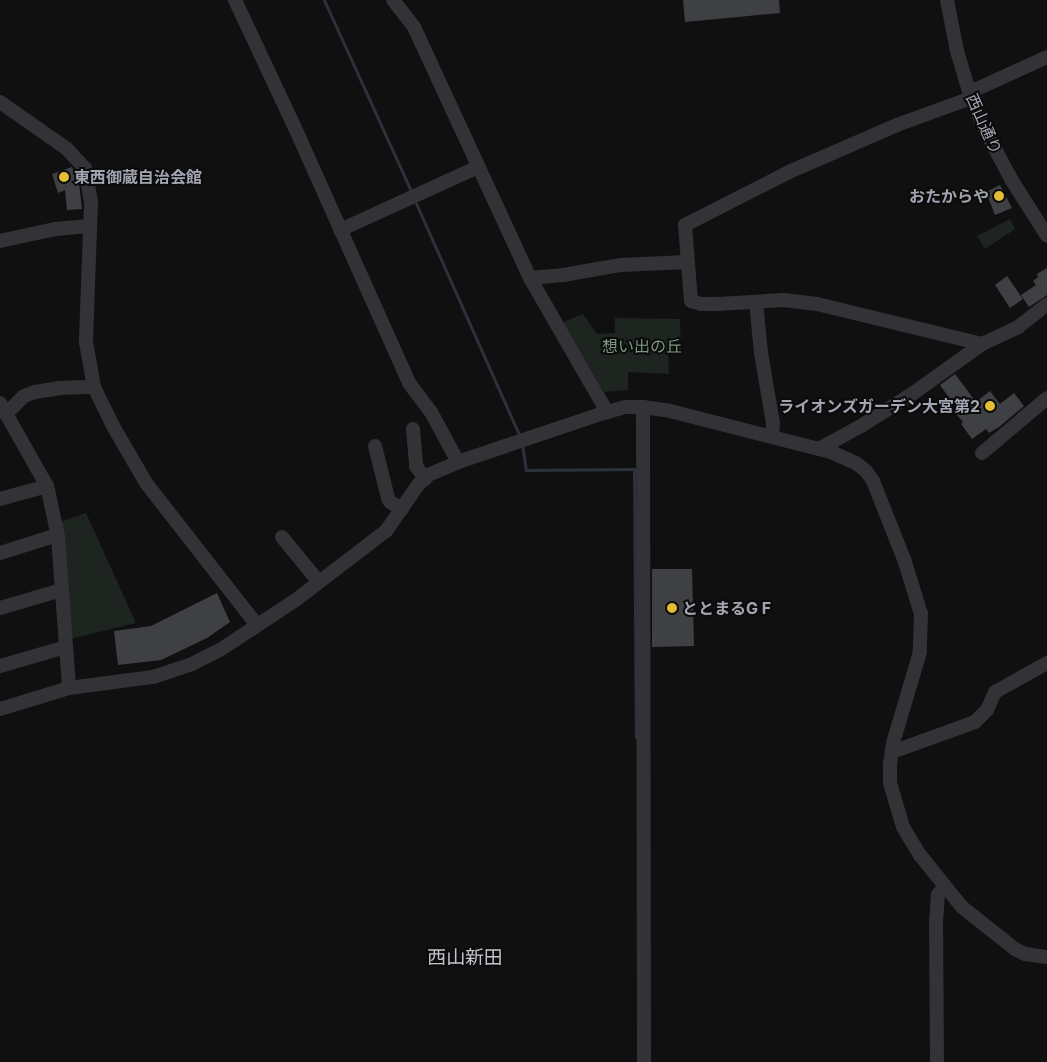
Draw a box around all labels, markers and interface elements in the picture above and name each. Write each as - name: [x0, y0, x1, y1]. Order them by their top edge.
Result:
- street label: 西山通り: [962, 91, 1006, 157]
- place label: 東西御蔵自治会館: [74, 167, 202, 187]
- marker: 東西御蔵自治会館: [58, 171, 70, 183]
- place label: おたからや: [909, 186, 989, 206]
- marker: おたからや: [993, 190, 1005, 202]
- park label: 想い出の丘: [602, 336, 682, 356]
- place label: ライオンズガーデン大宮第2: [778, 396, 980, 416]
- marker: ライオンズガーデン大宮第2: [984, 400, 996, 412]
- place label: ととまるG F: [682, 598, 771, 618]
- marker: ととまるG F: [666, 602, 678, 614]
- district label: 西山新田: [427, 947, 503, 969]

